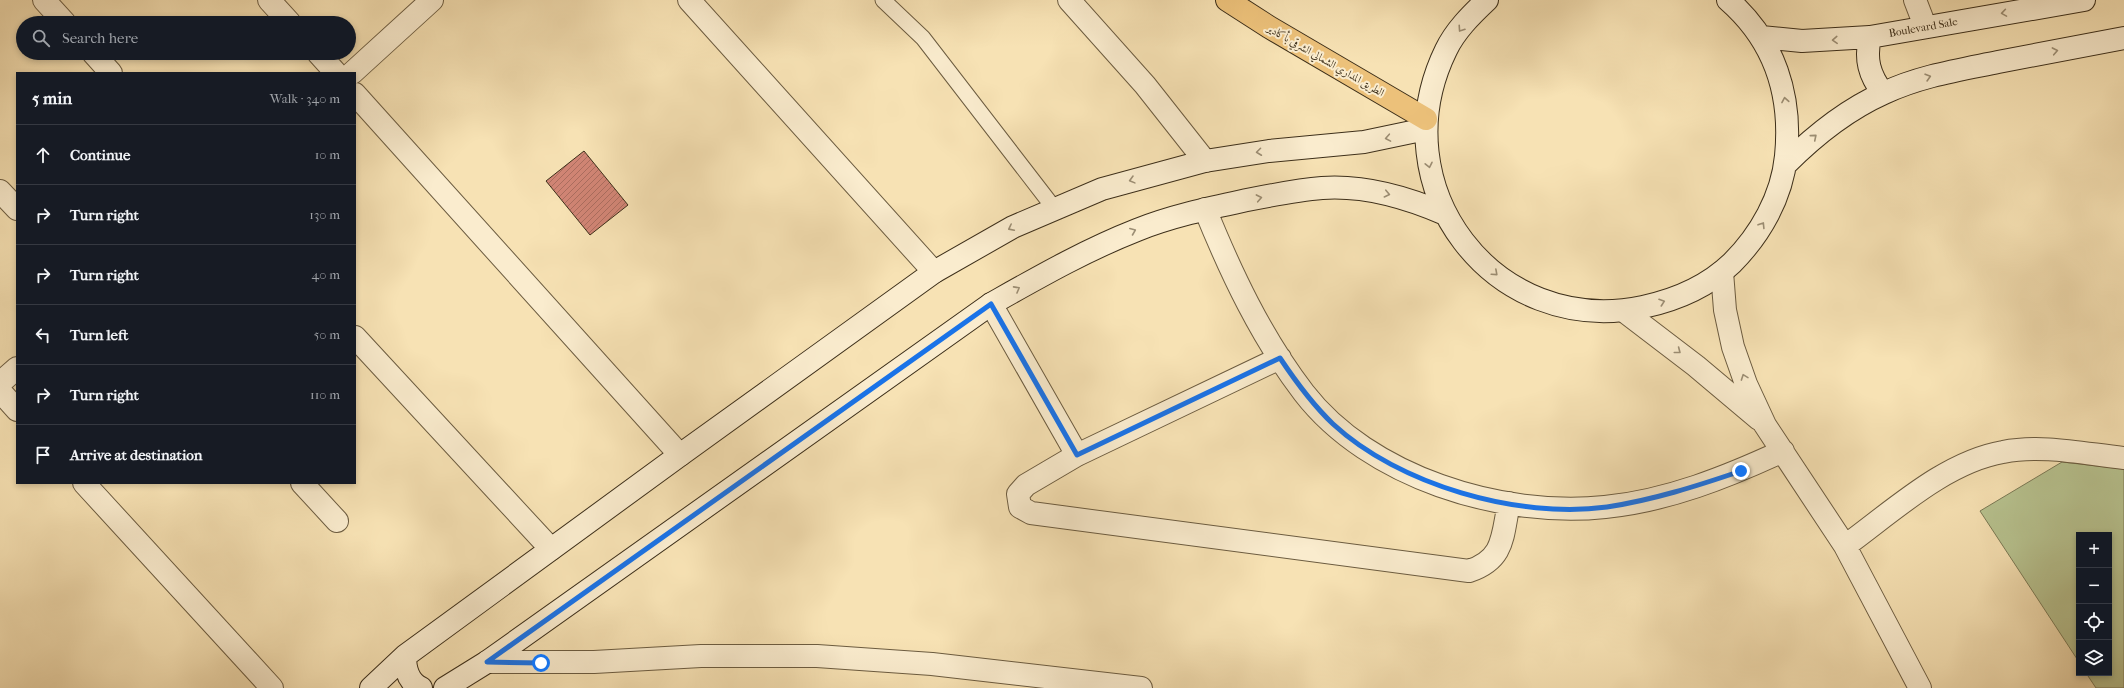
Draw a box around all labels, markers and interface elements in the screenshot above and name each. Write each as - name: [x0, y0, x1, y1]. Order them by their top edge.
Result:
- one-way arrow: [2001, 8, 2008, 17]
- street label: Boulevard Sale: [1888, 15, 1959, 40]
- search box: [16, 16, 356, 60]
- street label: الطريق المداري الشمالي الشرقي بأكادير: [1263, 19, 1388, 101]
- one-way arrow: [1458, 24, 1465, 31]
- icon: search: [30, 27, 52, 49]
- text: Search here: [62, 29, 138, 47]
- one-way arrow: [1832, 35, 1838, 44]
- one-way arrow: [2052, 48, 2058, 56]
- one-way arrow: [1924, 73, 1931, 82]
- text: 5 min: [32, 88, 72, 108]
- text: Walk · 340 m: [270, 91, 340, 106]
- one-way arrow: [1781, 97, 1790, 103]
- one-way arrow: [1385, 133, 1391, 142]
- one-way arrow: [1809, 134, 1816, 141]
- icon: ahead: [32, 144, 54, 166]
- text: Continue: [70, 146, 130, 164]
- text: 10 m: [315, 147, 340, 162]
- one-way arrow: [1255, 147, 1262, 156]
- one-way arrow: [1424, 162, 1432, 168]
- one-way arrow: [1129, 176, 1135, 184]
- one-way arrow: [1384, 190, 1390, 198]
- one-way arrow: [1255, 194, 1262, 203]
- icon: right: [32, 204, 54, 226]
- text: Turn right: [70, 206, 139, 224]
- text: 130 m: [309, 207, 340, 222]
- one-way arrow: [1758, 222, 1765, 229]
- one-way arrow: [1008, 223, 1015, 231]
- one-way arrow: [1130, 228, 1137, 236]
- icon: right: [32, 264, 54, 286]
- text: Turn right: [70, 266, 139, 284]
- text: 40 m: [312, 267, 340, 282]
- one-way arrow: [1490, 269, 1497, 276]
- one-way arrow: [1013, 287, 1020, 294]
- one-way arrow: [1659, 299, 1666, 307]
- icon: left: [32, 324, 54, 346]
- text: Turn left: [70, 326, 128, 344]
- text: 50 m: [314, 327, 340, 342]
- one-way arrow: [1673, 346, 1680, 353]
- one-way arrow: [1740, 373, 1748, 380]
- icon: right: [32, 384, 54, 406]
- text: Turn right: [70, 386, 139, 404]
- text: 110 m: [310, 387, 340, 402]
- icon: arrive: [32, 444, 54, 466]
- text: Arrive at destination: [70, 446, 202, 464]
- route end: [1732, 462, 1750, 480]
- map controls: [2076, 532, 2112, 676]
- button: +: [2076, 532, 2112, 568]
- button: −: [2076, 568, 2112, 604]
- button: locate: [2076, 604, 2112, 640]
- button: layers: [2076, 640, 2112, 676]
- route start: [532, 654, 550, 672]

